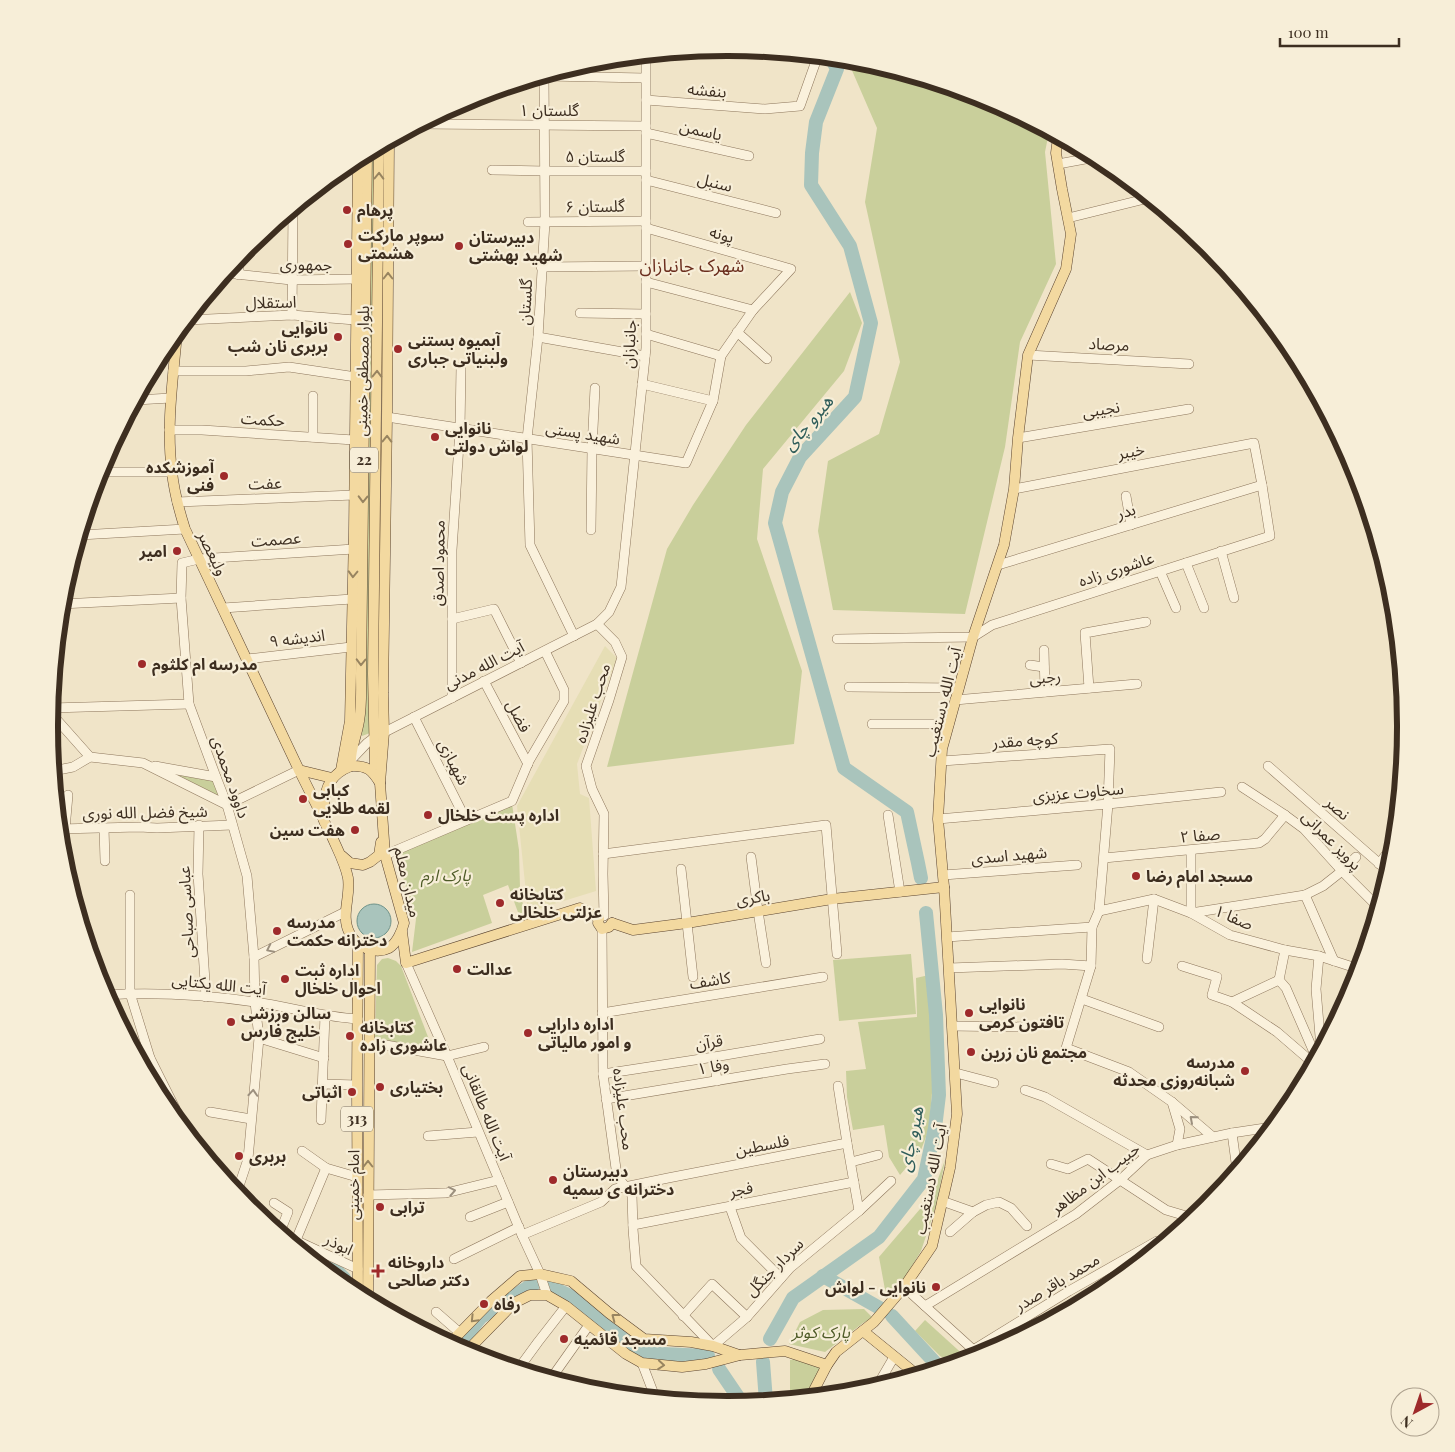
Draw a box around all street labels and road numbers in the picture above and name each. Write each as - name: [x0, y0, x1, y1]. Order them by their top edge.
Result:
- street label: بنفشه: [687, 77, 727, 102]
- street label: گلستان ۱: [519, 99, 579, 120]
- street label: یاسمن: [678, 114, 724, 145]
- street label: گلستان ۵: [565, 145, 625, 166]
- street label: سنبل: [696, 167, 735, 196]
- street label: گلستان ۶: [565, 194, 625, 217]
- street label: پونه: [707, 220, 737, 248]
- street label: جمهوری: [280, 253, 332, 274]
- street label: گلستان: [513, 278, 536, 326]
- street label: استقلال: [245, 291, 297, 313]
- street label: بلوار مصطفی خمینی: [350, 305, 373, 437]
- street label: جانبازان: [617, 319, 640, 369]
- street label: مرصاد: [1088, 332, 1130, 355]
- street label: نجیبی: [1081, 395, 1121, 422]
- street label: حکمت: [240, 406, 286, 431]
- street label: شهید پستی: [544, 416, 622, 450]
- street label: خیبر: [1115, 438, 1146, 464]
- road number: 22: [350, 448, 378, 472]
- street label: عفت: [248, 471, 282, 494]
- street label: بدر: [1113, 498, 1138, 524]
- street label: محمود اصدق: [426, 520, 449, 606]
- street label: ولیعصر: [193, 526, 233, 579]
- street label: عصمت: [250, 526, 302, 551]
- street label: عاشوری زاده: [1075, 546, 1156, 591]
- street label: اندیشه ۹: [268, 624, 326, 651]
- street label: آیت‌ الله مدنی: [440, 635, 529, 694]
- street label: آیت الله دستغیب: [918, 643, 966, 759]
- street label: محب علیزاده: [569, 660, 614, 745]
- street label: رجبی: [1028, 665, 1062, 688]
- street label: فضل: [502, 696, 537, 736]
- street label: کوچه مقدر: [990, 727, 1059, 753]
- street label: داوود محمدی: [208, 733, 255, 821]
- street label: شهبازی: [434, 735, 475, 788]
- street label: سخاوت عزیزی: [1031, 777, 1125, 806]
- street label: نصر: [1321, 791, 1355, 824]
- street label: شیخ فضل الله نوری: [82, 800, 208, 826]
- street label: پرویز عمرانی: [1297, 805, 1367, 875]
- street label: صفا ۲: [1179, 822, 1221, 847]
- street label: شهید اسدی: [970, 841, 1048, 868]
- street label: میدان معلم: [387, 844, 427, 920]
- street label: عباسی صباحی: [173, 865, 198, 959]
- street label: باکری: [734, 883, 771, 910]
- street label: صفا ۱: [1212, 899, 1257, 934]
- street label: کاشف: [688, 966, 732, 993]
- street label: آیت الله یکتایی: [171, 968, 269, 999]
- street label: قرآن: [694, 1029, 724, 1054]
- street label: وفا ۱: [695, 1052, 731, 1079]
- street label: آیت الله طالقانی: [458, 1060, 517, 1165]
- street label: محب علیزاده: [609, 1067, 640, 1151]
- road number: 313: [341, 1106, 373, 1132]
- street label: آیت الله دستغیب: [908, 1120, 951, 1236]
- street label: فلسطین: [733, 1129, 791, 1160]
- street label: حبیب ابن مظاهر: [1045, 1137, 1143, 1219]
- street label: امام خمینی: [342, 1150, 366, 1220]
- street label: فجر: [726, 1176, 755, 1201]
- street label: ابوذر: [321, 1227, 357, 1259]
- street label: سردار جنگل: [740, 1233, 807, 1300]
- street label: محمد باقر صدر: [1010, 1248, 1103, 1316]

